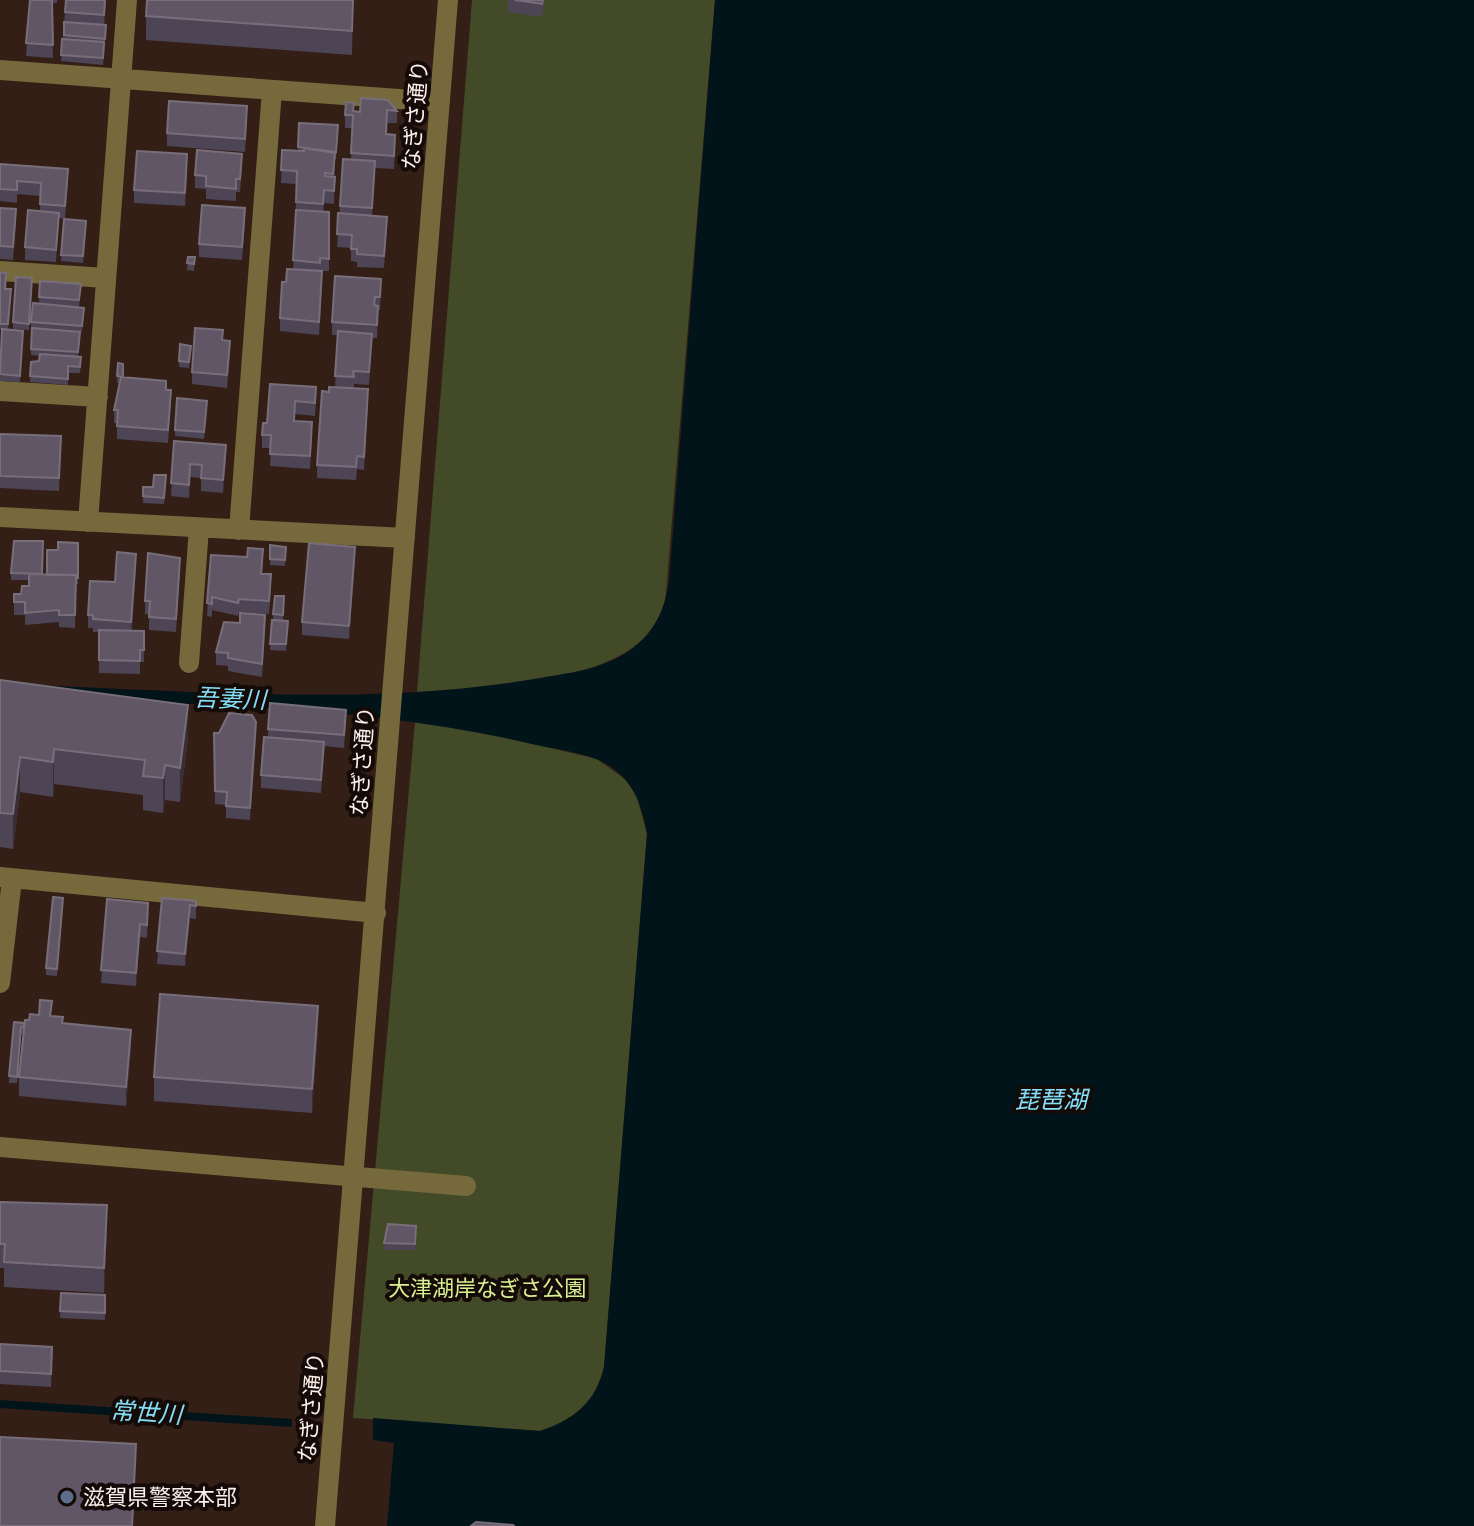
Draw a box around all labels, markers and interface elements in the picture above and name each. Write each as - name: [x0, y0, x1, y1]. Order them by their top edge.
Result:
- street label: なぎさ通り: [398, 59, 434, 171]
- water label: 吾妻川: [193, 684, 269, 715]
- street label: なぎさ通り: [346, 705, 380, 817]
- water label: 琵琶湖: [1015, 1086, 1091, 1115]
- park label: 大津湖岸なぎさ公園: [388, 1276, 586, 1302]
- street label: なぎさ通り: [294, 1351, 330, 1463]
- water label: 常世川: [109, 1397, 186, 1431]
- place label: 滋賀県警察本部: [83, 1485, 237, 1511]
- marker: 滋賀県警察本部: [58, 1488, 76, 1506]

